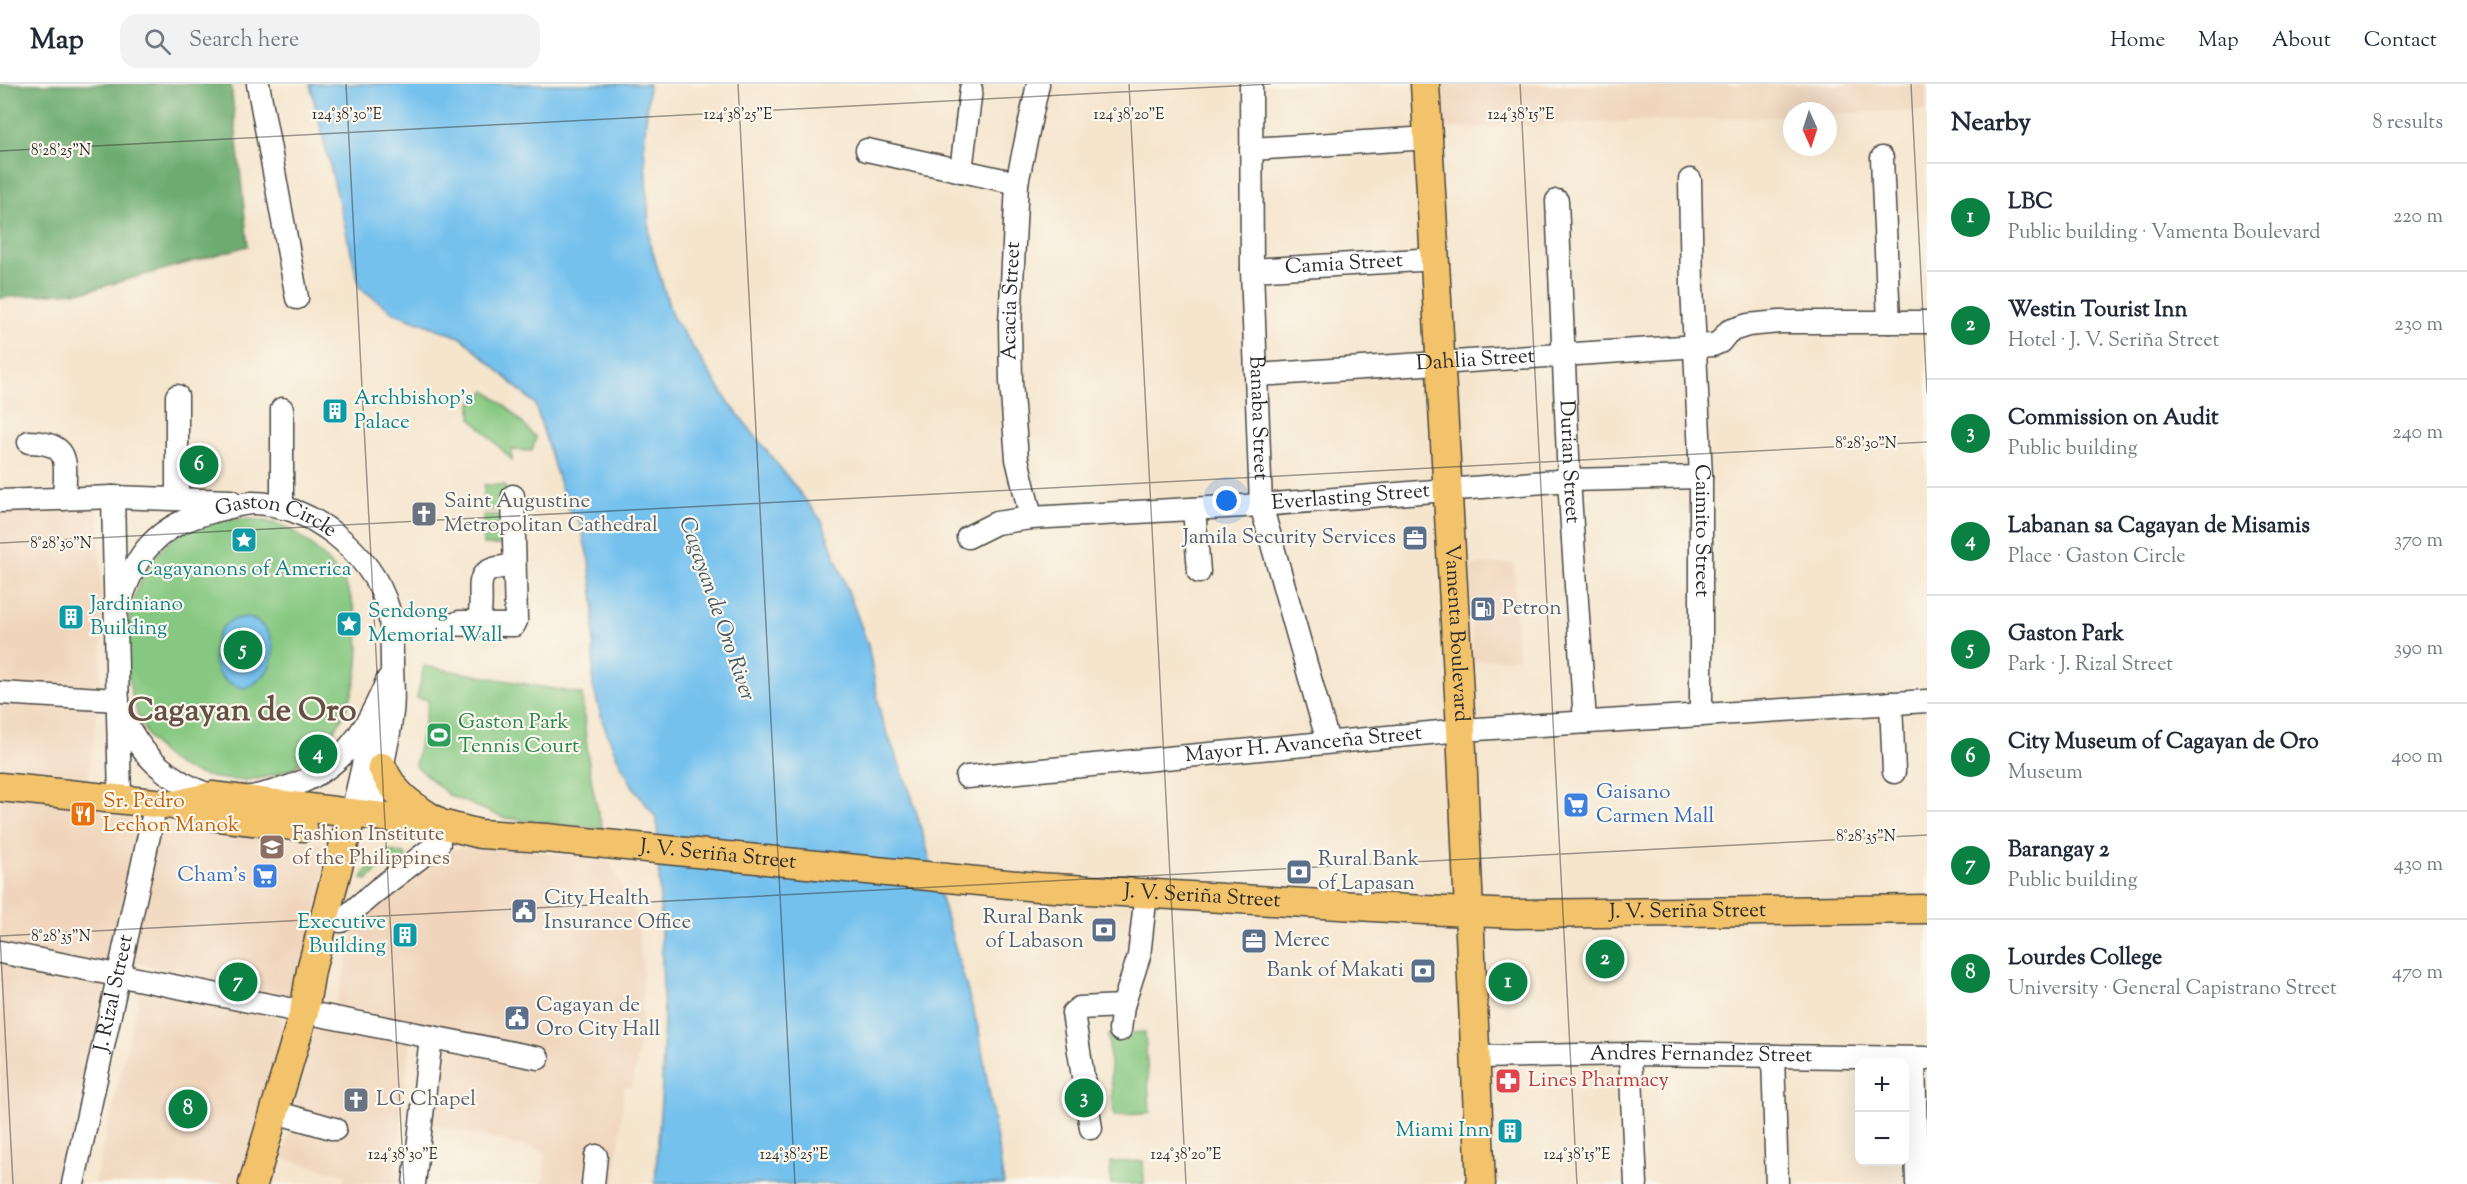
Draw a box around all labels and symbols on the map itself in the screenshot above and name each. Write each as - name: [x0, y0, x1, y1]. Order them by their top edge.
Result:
- north arrow: [1783, 102, 1837, 156]
- text: 124°38'30"E: [312, 105, 382, 126]
- text: 124°38'25"E: [704, 105, 772, 126]
- text: 124°38'20"E: [1094, 105, 1164, 126]
- text: 124°38'15"E: [1488, 105, 1554, 126]
- text: 8°28'25"N: [31, 141, 91, 162]
- street label: Acacia Street: [995, 241, 1029, 361]
- street label: Camia Street: [1284, 246, 1404, 283]
- street label: Dahlia Street: [1415, 342, 1536, 379]
- street label: Banaba Street: [1240, 355, 1275, 481]
- place label: Archbishop's Palace: [354, 384, 473, 438]
- building icon: Archbishop's Palace: [320, 396, 350, 426]
- street label: Durian Street: [1551, 399, 1587, 524]
- text: 8°28'30"N: [1835, 434, 1897, 455]
- pin: 6: [180, 442, 218, 488]
- street label: Caimito Street: [1685, 464, 1716, 597]
- street label: Everlasting Street: [1270, 476, 1431, 519]
- your location: [1212, 486, 1241, 515]
- place label: Saint Augustine Metropolitan Cathedral: [444, 487, 658, 541]
- street label: Gaston Circle: [212, 488, 343, 546]
- church icon: Saint Augustine Metropolitan Cathedral: [409, 499, 439, 529]
- water label: Cagayan de Oro River: [669, 513, 763, 706]
- place label: Jamila Security Services: [1182, 523, 1396, 553]
- office icon: Jamila Security Services: [1400, 523, 1430, 553]
- place icon: Cagayanons of America: [229, 525, 259, 555]
- text: 8°28'30"N: [30, 534, 92, 555]
- street label: Vamenta Boulevard: [1436, 543, 1476, 723]
- place label: Cagayanons of America: [137, 555, 352, 585]
- place label: Jardiniano Building: [89, 590, 183, 644]
- fuel station icon: Petron: [1468, 594, 1498, 624]
- place label: Petron: [1502, 594, 1562, 624]
- place label: Sendong Memorial Wall: [368, 597, 503, 651]
- building icon: Jardiniano Building: [56, 602, 86, 632]
- place icon: Sendong Memorial Wall: [334, 609, 364, 639]
- pin: 5: [224, 628, 262, 672]
- district label: Cagayan de Oro: [127, 688, 357, 736]
- place label: Gaston Park Tennis Court: [458, 708, 579, 762]
- street label: Mayor H. Avanceña Street: [1184, 719, 1423, 771]
- sports icon: Gaston Park Tennis Court: [424, 720, 454, 750]
- pin: 4: [298, 732, 338, 776]
- place label: Gaisano Carmen Mall: [1596, 778, 1715, 832]
- place label: Sr. Pedro Lechon Manok: [103, 787, 240, 841]
- supermarket icon: Gaisano Carmen Mall: [1561, 790, 1591, 820]
- restaurant icon: Sr. Pedro Lechon Manok: [68, 799, 98, 829]
- place label: Fashion Institute of the Philippines: [292, 820, 450, 874]
- text: 8°28'35"N: [1836, 827, 1896, 848]
- school or university icon: Fashion Institute of the Philippines: [257, 832, 287, 862]
- street label: J. V. Seriña Street: [637, 832, 798, 878]
- place label: Rural Bank of Lapasan: [1318, 845, 1420, 899]
- bank icon: Rural Bank of Lapasan: [1284, 857, 1314, 887]
- place label: Cham's: [177, 861, 246, 891]
- supermarket icon: Cham's: [250, 861, 280, 891]
- street label: J. V. Seriña Street: [1122, 877, 1281, 916]
- place label: City Health Insurance Office: [544, 884, 691, 938]
- public building icon: City Health Insurance Office: [509, 896, 539, 926]
- street label: J. V. Seriña Street: [1608, 896, 1766, 928]
- place label: Rural Bank of Labason: [983, 903, 1085, 957]
- place label: Executive Building: [297, 908, 386, 962]
- bank icon: Rural Bank of Labason: [1089, 915, 1119, 945]
- building icon: Executive Building: [390, 920, 420, 950]
- office icon: Merec: [1239, 926, 1269, 956]
- place label: Merec: [1274, 926, 1330, 956]
- text: 8°28'35"N: [31, 927, 91, 948]
- street label: J. Rizal Street: [87, 932, 142, 1056]
- pin: 2: [1586, 936, 1624, 982]
- place label: Bank of Makati: [1267, 956, 1404, 986]
- bank icon: Bank of Makati: [1408, 956, 1438, 986]
- pin: 7: [218, 960, 258, 1004]
- pin: 1: [1488, 960, 1528, 1004]
- place label: Cagayan de Oro City Hall: [536, 991, 661, 1045]
- public building icon: Cagayan de Oro City Hall: [502, 1003, 532, 1033]
- street label: Andres Fernandez Street: [1589, 1039, 1813, 1071]
- pharmacy icon: Lines Pharmacy: [1493, 1066, 1523, 1096]
- place label: Lines Pharmacy: [1528, 1066, 1669, 1096]
- pin: 3: [1064, 1076, 1104, 1120]
- church icon: LC Chapel: [341, 1085, 371, 1115]
- place label: LC Chapel: [376, 1085, 476, 1115]
- pin: 8: [168, 1086, 207, 1132]
- place label: Miami Inn: [1396, 1116, 1490, 1146]
- building icon: Miami Inn: [1495, 1116, 1525, 1146]
- text: 124°38'30"E: [368, 1145, 438, 1166]
- text: 124°38'25"E: [760, 1145, 828, 1166]
- text: 124°38'20"E: [1151, 1145, 1221, 1166]
- text: 124°38'15"E: [1544, 1145, 1610, 1166]

